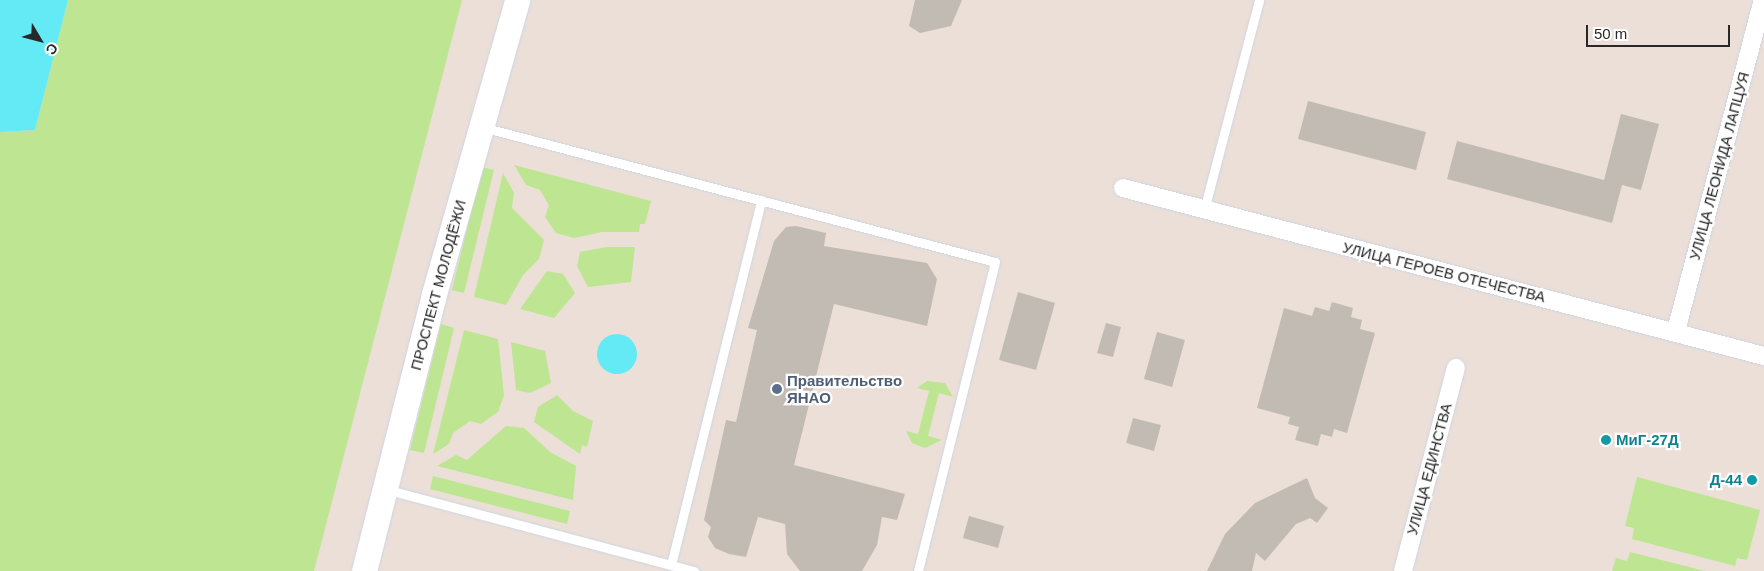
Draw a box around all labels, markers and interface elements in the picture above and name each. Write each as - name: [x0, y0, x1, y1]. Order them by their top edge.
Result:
- north arrow: [15, 15, 65, 65]
- scale bar: [1589, 15, 1733, 47]
- text: 50 m: [1594, 25, 1627, 42]
- text: С: [43, 40, 61, 58]
- street label: УЛИЦА ЛЕОНИДА ЛАПЦУЯ: [1685, 70, 1753, 262]
- street label: ПРОСПЕКТ МОЛОДЁЖИ: [407, 198, 469, 372]
- street label: УЛИЦА ГЕРОЕВ ОТЕЧЕСТВА: [1341, 238, 1547, 306]
- place label: Правительство ЯНАО: [787, 371, 902, 406]
- marker: Правительство ЯНАО: [771, 383, 783, 395]
- street label: УЛИЦА ЕДИНСТВА: [1403, 401, 1455, 537]
- place label: МиГ-27Д: [1616, 431, 1679, 449]
- marker: МиГ-27Д: [1600, 434, 1612, 446]
- place label: Д-44: [1710, 471, 1742, 489]
- marker: Д-44: [1746, 474, 1758, 486]

